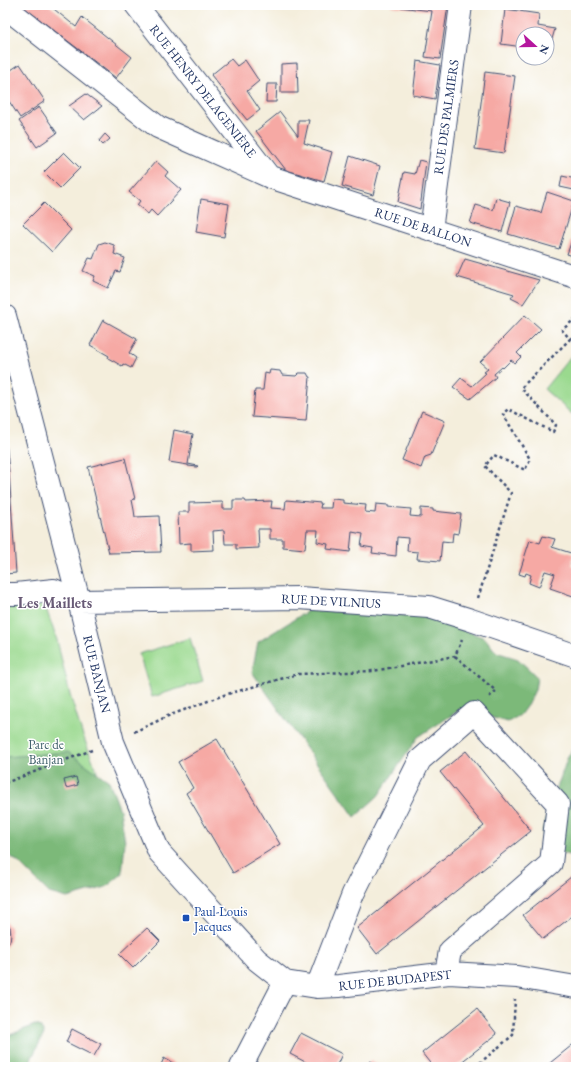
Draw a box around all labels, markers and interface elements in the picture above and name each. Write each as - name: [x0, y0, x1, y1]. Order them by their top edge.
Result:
- street label: RUE HENRY DELAGENIÈRE: [146, 21, 260, 161]
- north arrow: [515, 26, 555, 66]
- text: N: [536, 43, 552, 56]
- street label: RUE DES PALMIERS: [430, 58, 462, 176]
- street label: RUE DE BALLON: [373, 203, 474, 251]
- street label: RUE DE VILNIUS: [281, 590, 381, 612]
- district label: Les Maillets: [18, 593, 92, 612]
- street label: RUE BANJAN: [79, 633, 115, 715]
- park label: Parc de Banjan: [28, 736, 64, 768]
- place label: Paul-Louis Jacques: [193, 903, 248, 935]
- marker: Paul-Louis Jacques: [181, 913, 191, 923]
- street label: RUE DE BUDAPEST: [338, 966, 453, 994]

